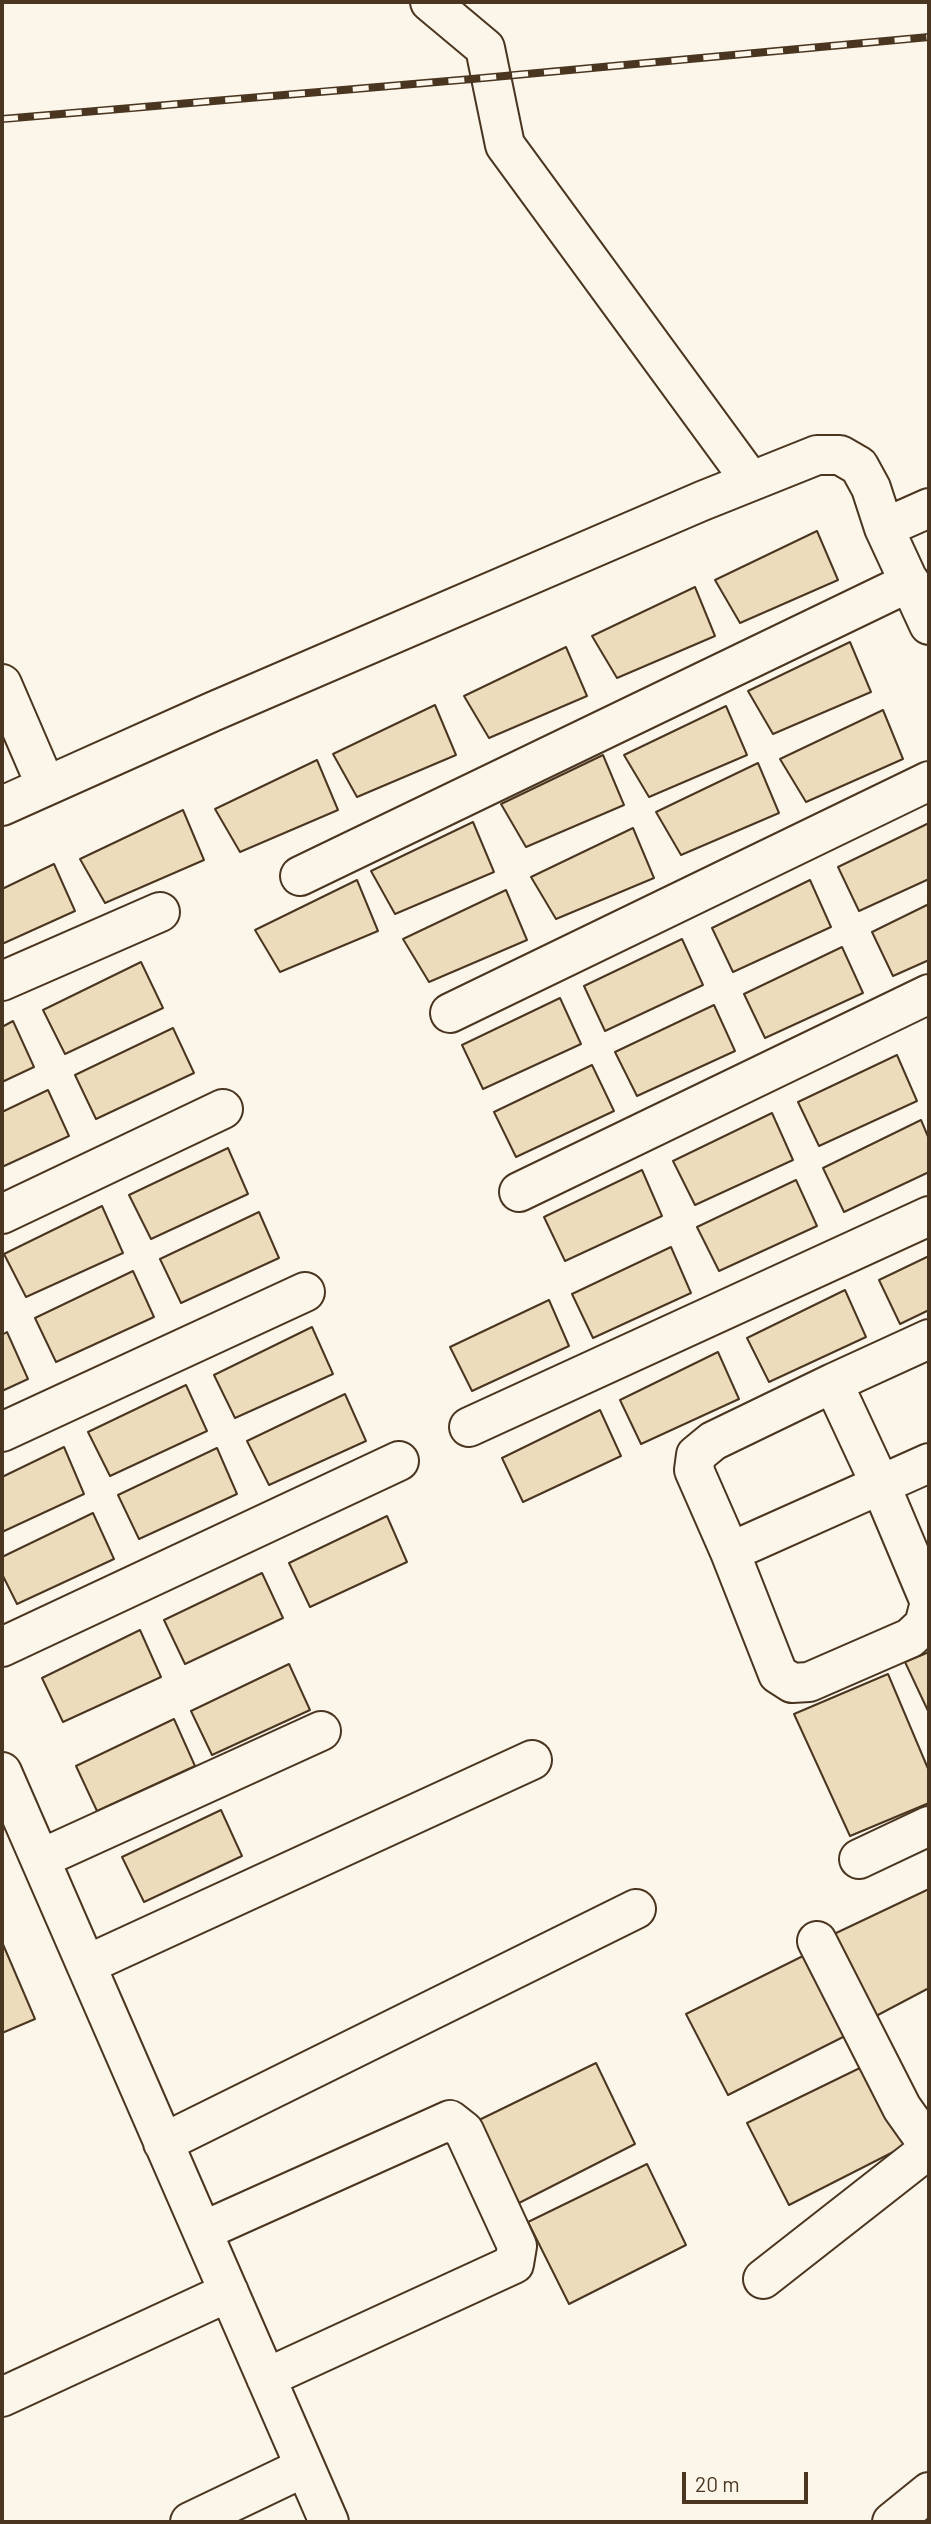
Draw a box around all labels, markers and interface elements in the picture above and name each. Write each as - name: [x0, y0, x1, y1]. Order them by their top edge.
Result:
- scale bar: [686, 2458, 812, 2502]
- text: 20 m: [695, 2471, 740, 2496]

